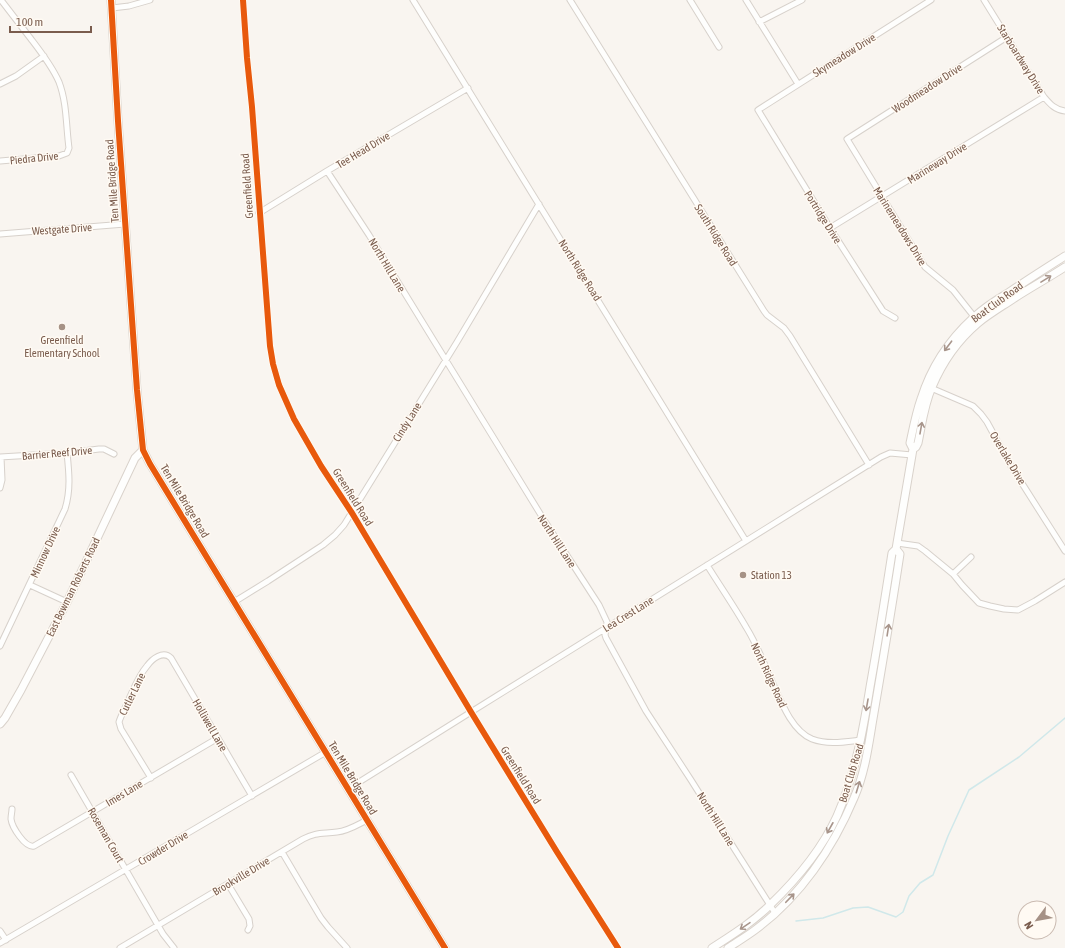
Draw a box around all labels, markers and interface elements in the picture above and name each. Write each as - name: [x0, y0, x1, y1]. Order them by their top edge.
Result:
- scale bar: [10, 8, 91, 34]
- text: 100 m: [16, 15, 43, 29]
- street label: Starboardway Drive: [995, 22, 1047, 96]
- street label: Skymeadow Drive: [810, 31, 878, 79]
- street label: Woodmeadow Drive: [890, 61, 964, 115]
- street label: Tee Head Drive: [334, 129, 392, 171]
- street label: Ten Mile Bridge Road: [103, 139, 121, 223]
- street label: Marineway Drive: [905, 140, 969, 186]
- street label: Piedra Drive: [9, 149, 59, 167]
- street label: Greenfield Road: [239, 153, 255, 219]
- street label: Marinemeadows Drive: [871, 185, 929, 267]
- street label: Portridge Drive: [802, 188, 844, 246]
- street label: South Ridge Road: [692, 202, 740, 268]
- street label: Westgate Drive: [32, 221, 92, 237]
- street label: North Hill Lane: [366, 236, 408, 294]
- street label: North Ridge Road: [556, 237, 604, 303]
- one-way arrow: [1040, 274, 1052, 282]
- street label: Boat Club Road: [969, 279, 1025, 325]
- marker: Greenfield Elementary School: [57, 322, 67, 332]
- place label: Greenfield Elementary School: [24, 334, 100, 359]
- one-way arrow: [944, 340, 952, 351]
- street label: Cindy Lane: [390, 400, 424, 444]
- one-way arrow: [917, 422, 925, 435]
- street label: Overlake Drive: [988, 429, 1028, 487]
- street label: Barrier Reef Drive: [21, 444, 93, 462]
- street label: Ten Mile Bridge Road: [158, 462, 212, 540]
- street label: Greenfield Road: [331, 466, 375, 528]
- street label: North Hill Lane: [535, 512, 579, 570]
- street label: Minnow Drive: [28, 525, 62, 579]
- street label: East Bowman Roberts Road: [44, 536, 102, 638]
- place label: Station 13: [751, 569, 792, 581]
- marker: Station 13: [738, 570, 748, 580]
- street label: Lea Crest Lane: [601, 594, 655, 634]
- one-way arrow: [884, 624, 892, 637]
- street label: North Ridge Road: [749, 641, 789, 709]
- street label: Cutler Lane: [117, 671, 147, 717]
- street label: Holliwell Lane: [190, 697, 230, 753]
- one-way arrow: [863, 698, 871, 711]
- street label: Ten Mile Bridge Road: [326, 739, 380, 817]
- street label: Boat Club Road: [836, 742, 866, 804]
- street label: Greenfield Road: [499, 744, 543, 806]
- street label: Imes Lane: [103, 777, 145, 809]
- one-way arrow: [855, 781, 862, 794]
- street label: North Hill Lane: [695, 790, 737, 848]
- street label: Roseman Court: [86, 806, 126, 864]
- one-way arrow: [825, 822, 833, 834]
- street label: Crowder Drive: [136, 828, 190, 868]
- street label: Brookville Drive: [210, 854, 272, 898]
- one-way arrow: [786, 893, 795, 903]
- north arrow: [1017, 900, 1057, 940]
- text: N: [1022, 919, 1035, 931]
- one-way arrow: [739, 922, 751, 930]

